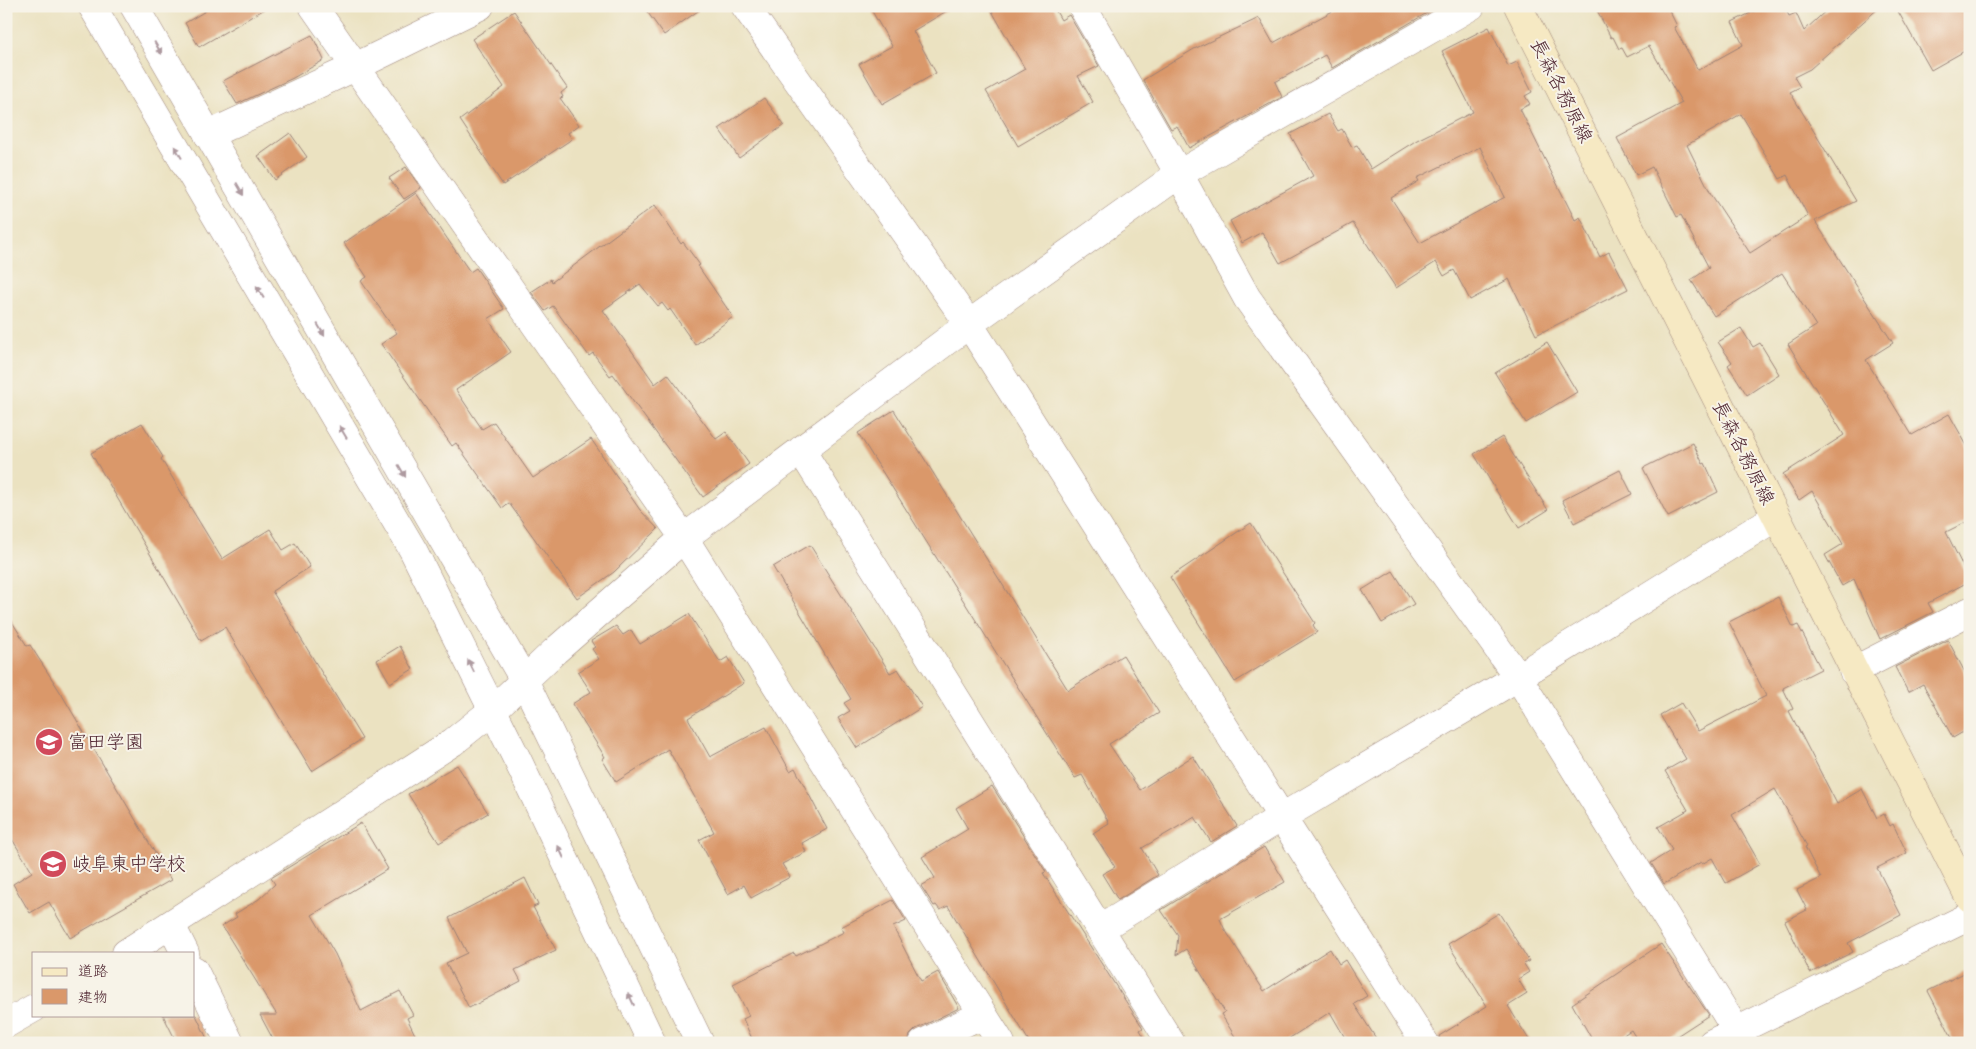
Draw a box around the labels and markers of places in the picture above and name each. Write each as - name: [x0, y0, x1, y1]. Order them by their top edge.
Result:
- school or university icon: 富田学園: [34, 727, 64, 757]
- place label: 富田学園: [68, 730, 144, 755]
- school or university icon: 岐阜東中学校: [38, 849, 68, 879]
- place label: 岐阜東中学校: [72, 852, 186, 877]

